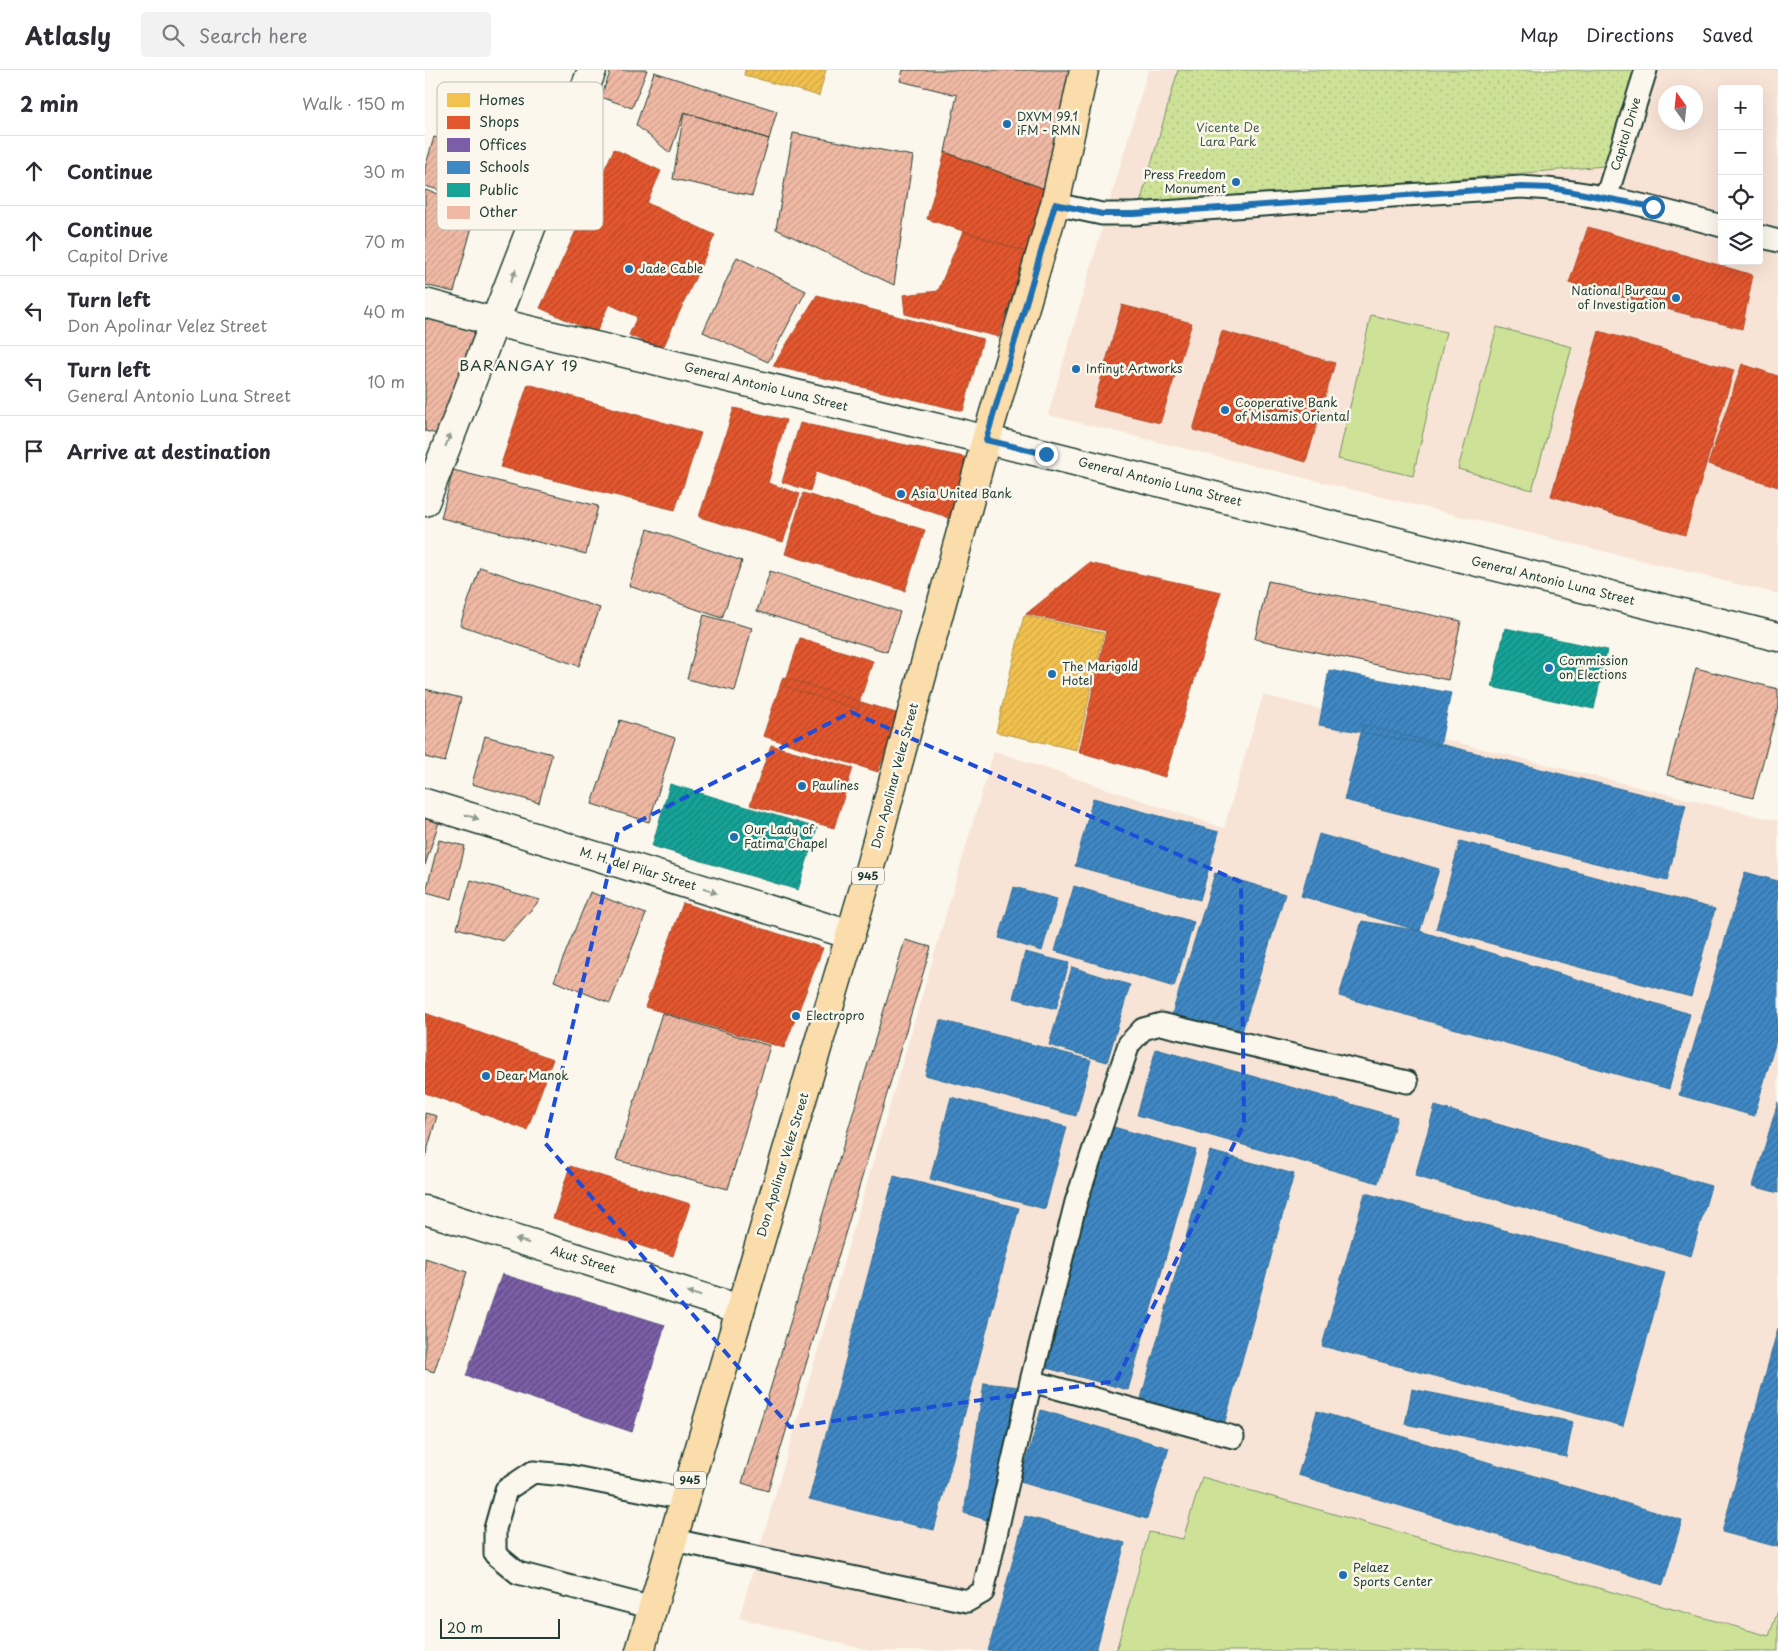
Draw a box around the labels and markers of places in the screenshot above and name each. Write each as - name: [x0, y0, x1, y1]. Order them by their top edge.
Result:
- place label: DXVM 99.1 iFM - RMN: [1017, 107, 1081, 139]
- marker: DXVM 99.1 iFM - RMN: [1001, 118, 1013, 130]
- place label: Press Freedom Monument: [1144, 165, 1226, 197]
- marker: Press Freedom Monument: [1230, 176, 1242, 188]
- place label: Jade Cable: [639, 259, 704, 277]
- marker: Jade Cable: [623, 263, 635, 275]
- place label: National Bureau of Investigation: [1571, 281, 1666, 313]
- marker: National Bureau of Investigation: [1670, 292, 1682, 304]
- place label: Infinyt Artworks: [1086, 359, 1183, 377]
- marker: Infinyt Artworks: [1070, 363, 1082, 375]
- place label: Cooperative Bank of Misamis Oriental: [1235, 393, 1350, 425]
- marker: Cooperative Bank of Misamis Oriental: [1219, 404, 1231, 416]
- place label: Asia United Bank: [911, 484, 1012, 502]
- marker: Asia United Bank: [895, 488, 907, 500]
- place label: Commission on Elections: [1559, 651, 1628, 683]
- place label: The Marigold Hotel: [1062, 657, 1138, 689]
- marker: Commission on Elections: [1543, 662, 1555, 674]
- marker: The Marigold Hotel: [1046, 668, 1058, 680]
- place label: Paulines: [812, 776, 860, 794]
- marker: Paulines: [796, 780, 808, 792]
- place label: Our Lady of Fatima Chapel: [744, 820, 827, 852]
- marker: Our Lady of Fatima Chapel: [728, 831, 740, 843]
- place label: Electropro: [806, 1006, 865, 1024]
- marker: Electropro: [790, 1010, 802, 1022]
- place label: Dear Manok: [496, 1066, 569, 1084]
- marker: Dear Manok: [480, 1070, 492, 1082]
- place label: Pelaez Sports Center: [1353, 1558, 1433, 1590]
- marker: Pelaez Sports Center: [1337, 1569, 1349, 1581]

